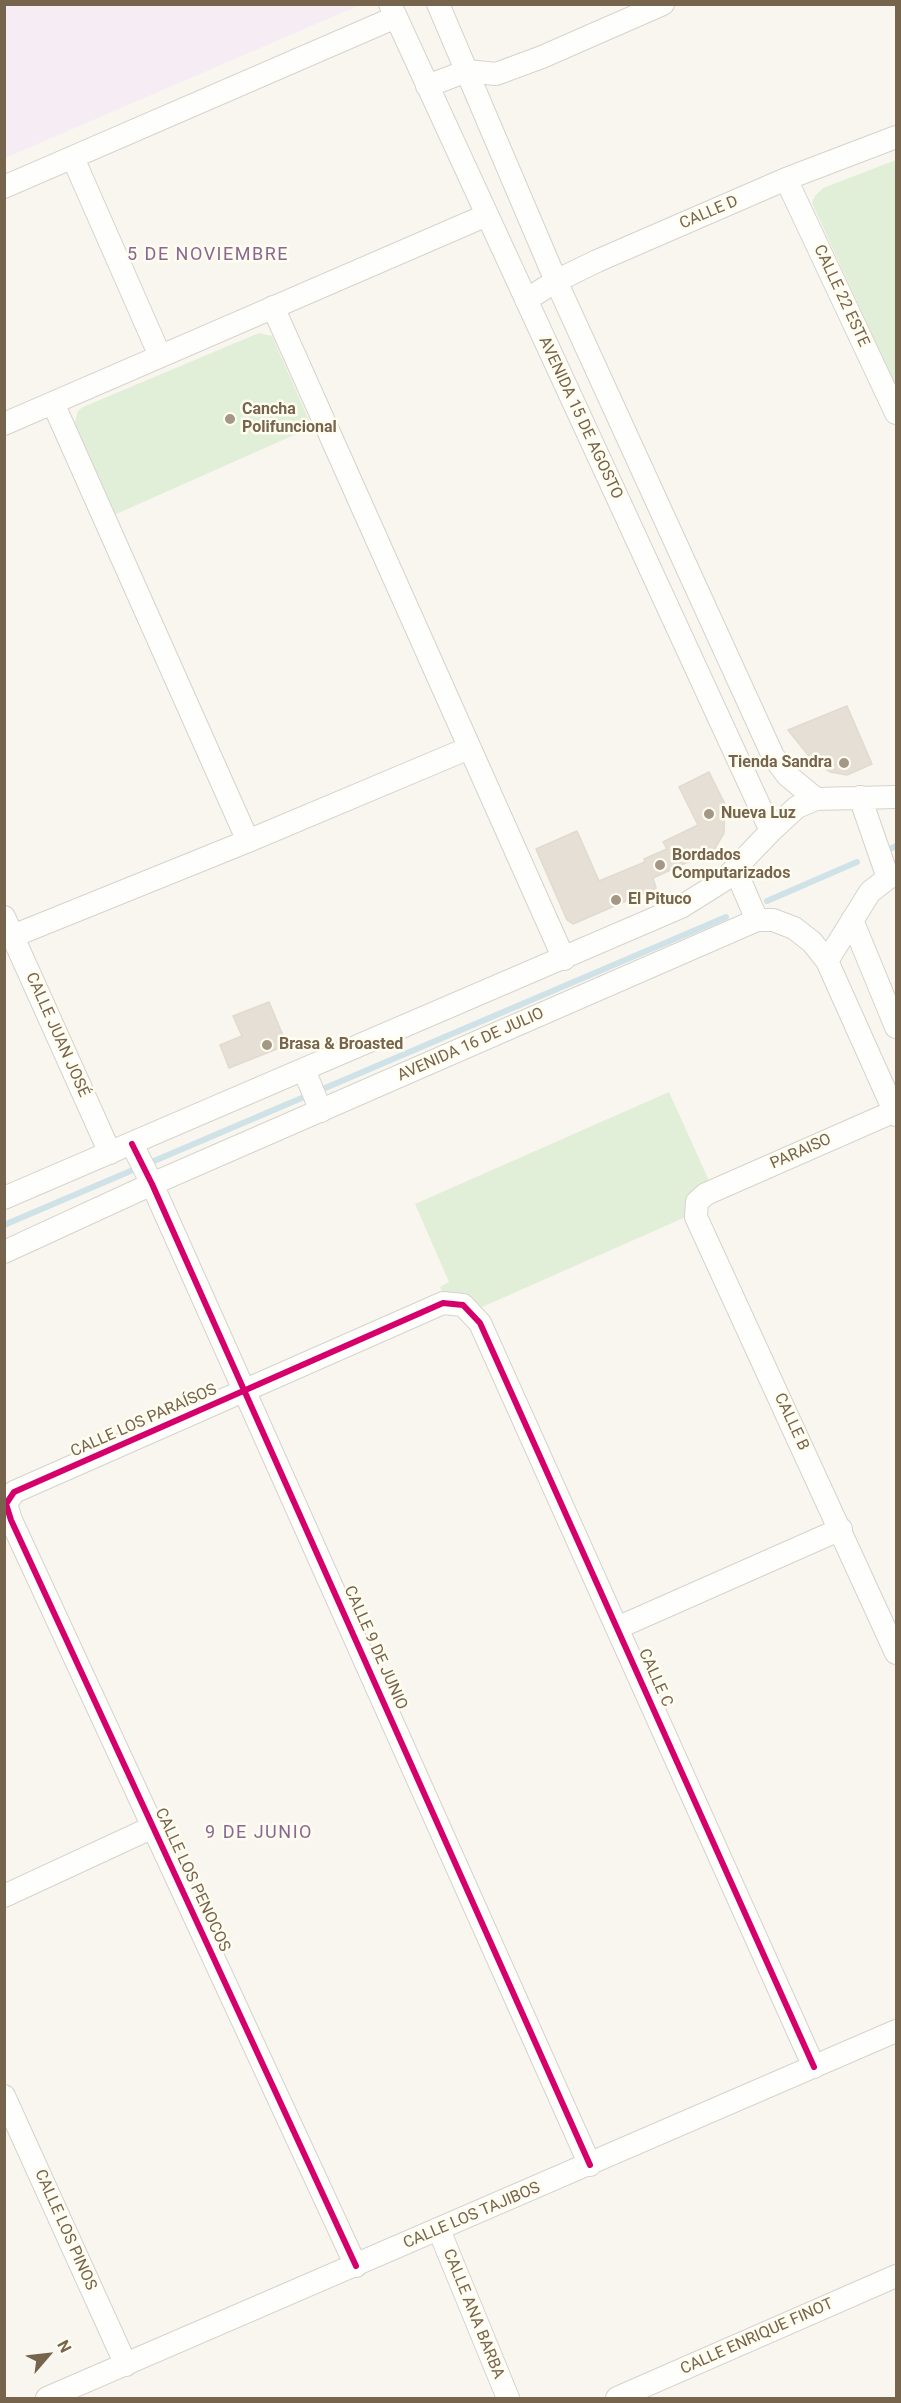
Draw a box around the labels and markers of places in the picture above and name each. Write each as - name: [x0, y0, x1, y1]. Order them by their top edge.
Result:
- place label: Cancha Polifuncional: [242, 400, 337, 438]
- marker: Cancha Polifuncional: [223, 412, 237, 426]
- place label: Tienda Sandra: [728, 753, 832, 773]
- marker: Tienda Sandra: [837, 756, 851, 770]
- place label: Nueva Luz: [721, 804, 796, 824]
- marker: Nueva Luz: [702, 807, 716, 821]
- place label: Bordados Computarizados: [672, 846, 790, 884]
- marker: Bordados Computarizados: [653, 858, 667, 872]
- place label: El Pituco: [628, 890, 692, 910]
- marker: El Pituco: [609, 893, 623, 907]
- place label: Brasa & Broasted: [279, 1035, 403, 1055]
- marker: Brasa & Broasted: [260, 1038, 274, 1052]

